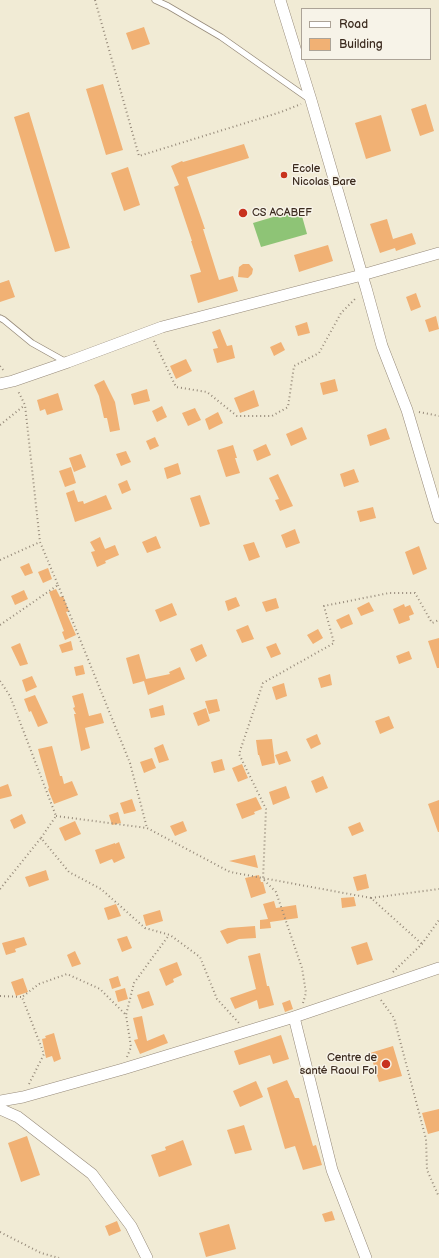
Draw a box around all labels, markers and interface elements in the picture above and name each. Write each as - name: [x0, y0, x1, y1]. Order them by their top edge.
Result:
- legend: [301, 8, 431, 60]
- text: Road: [339, 17, 368, 32]
- text: Building: [339, 37, 383, 52]
- place label: Ecole Nicolas Bare: [292, 162, 356, 188]
- marker: Ecole Nicolas Bare: [279, 170, 289, 180]
- place label: CS ACABEF: [252, 206, 312, 220]
- marker: CS ACABEF: [237, 207, 249, 219]
- place label: Centre de santé Raoul Fol: [300, 1051, 377, 1077]
- marker: Centre de santé Raoul Fol: [380, 1058, 392, 1070]

